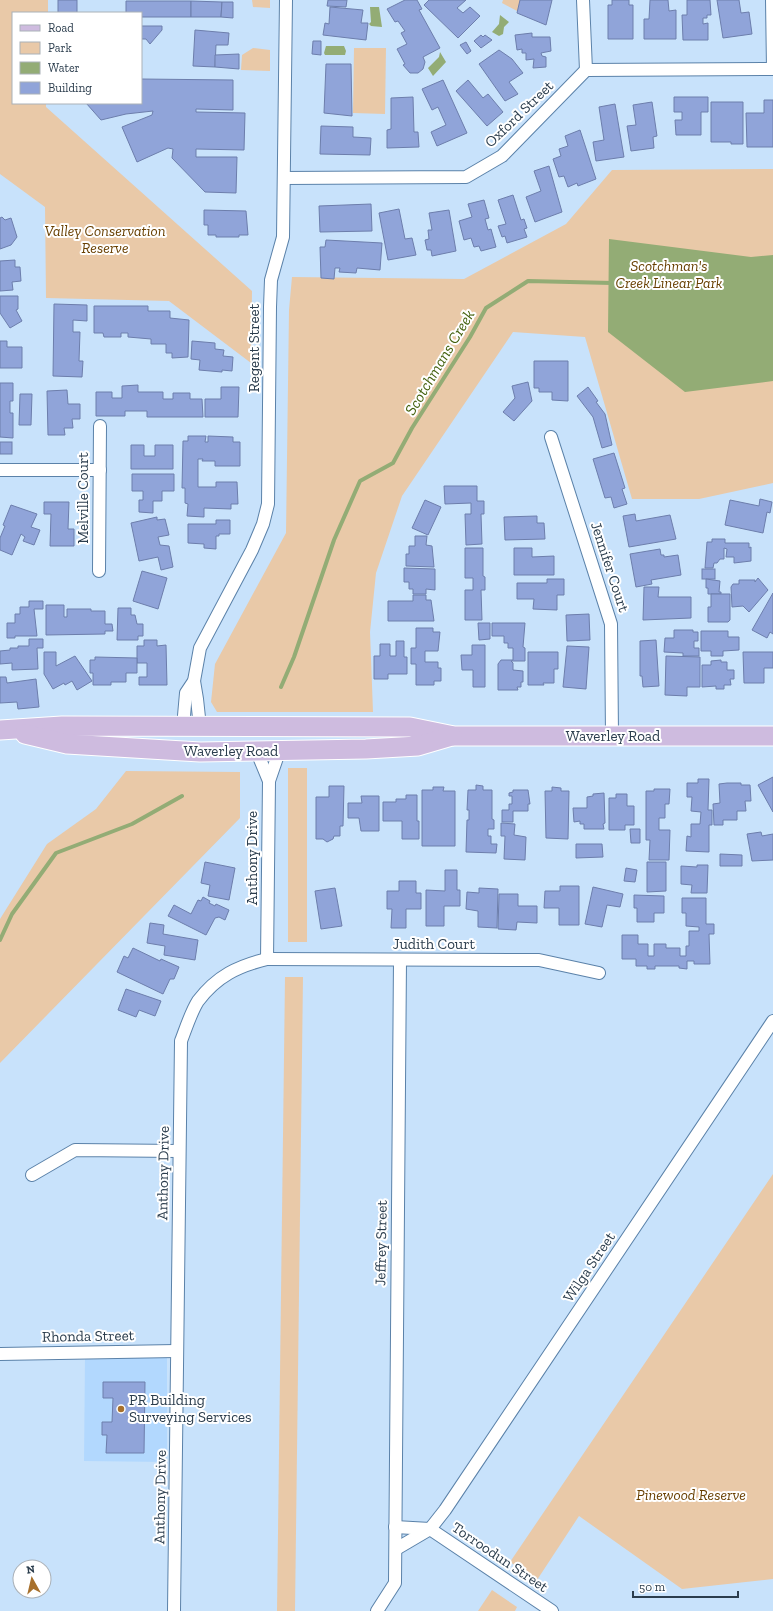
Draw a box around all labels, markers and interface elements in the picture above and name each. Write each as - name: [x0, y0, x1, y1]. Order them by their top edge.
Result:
- legend: [12, 12, 142, 104]
- text: Road: [48, 21, 74, 35]
- text: Park: [48, 41, 73, 55]
- text: Water: [48, 61, 80, 75]
- street label: Oxford Street: [481, 77, 557, 151]
- text: Building: [48, 81, 92, 95]
- park label: Valley Conservation Reserve: [44, 222, 166, 257]
- park label: Scotchman's Creek Linear Park: [615, 257, 723, 292]
- street label: Regent Street: [245, 303, 263, 392]
- water label: Scotchmans Creek: [400, 306, 478, 418]
- street label: Melville Court: [74, 452, 92, 544]
- street label: Jennifer Court: [587, 520, 633, 615]
- street label: Waverley Road: [566, 727, 661, 745]
- street label: Waverley Road: [184, 742, 279, 760]
- street label: Anthony Drive: [243, 811, 261, 905]
- street label: Judith Court: [393, 935, 476, 953]
- street label: Anthony Drive: [153, 1126, 173, 1220]
- street label: Jeffrey Street: [371, 1199, 391, 1286]
- street label: Wilga Street: [559, 1228, 619, 1305]
- street label: Rhonda Street: [42, 1326, 135, 1346]
- place label: PR Building Surveying Services: [129, 1391, 252, 1426]
- marker: PR Building Surveying Services: [116, 1404, 126, 1414]
- street label: Anthony Drive: [150, 1450, 170, 1544]
- park label: Pinewood Reserve: [636, 1486, 746, 1504]
- street label: Torroodun Street: [448, 1518, 552, 1596]
- north arrow: [12, 1559, 52, 1599]
- text: N: [26, 1562, 36, 1577]
- scale bar: [633, 1573, 738, 1599]
- text: 50 m: [639, 1580, 666, 1594]

